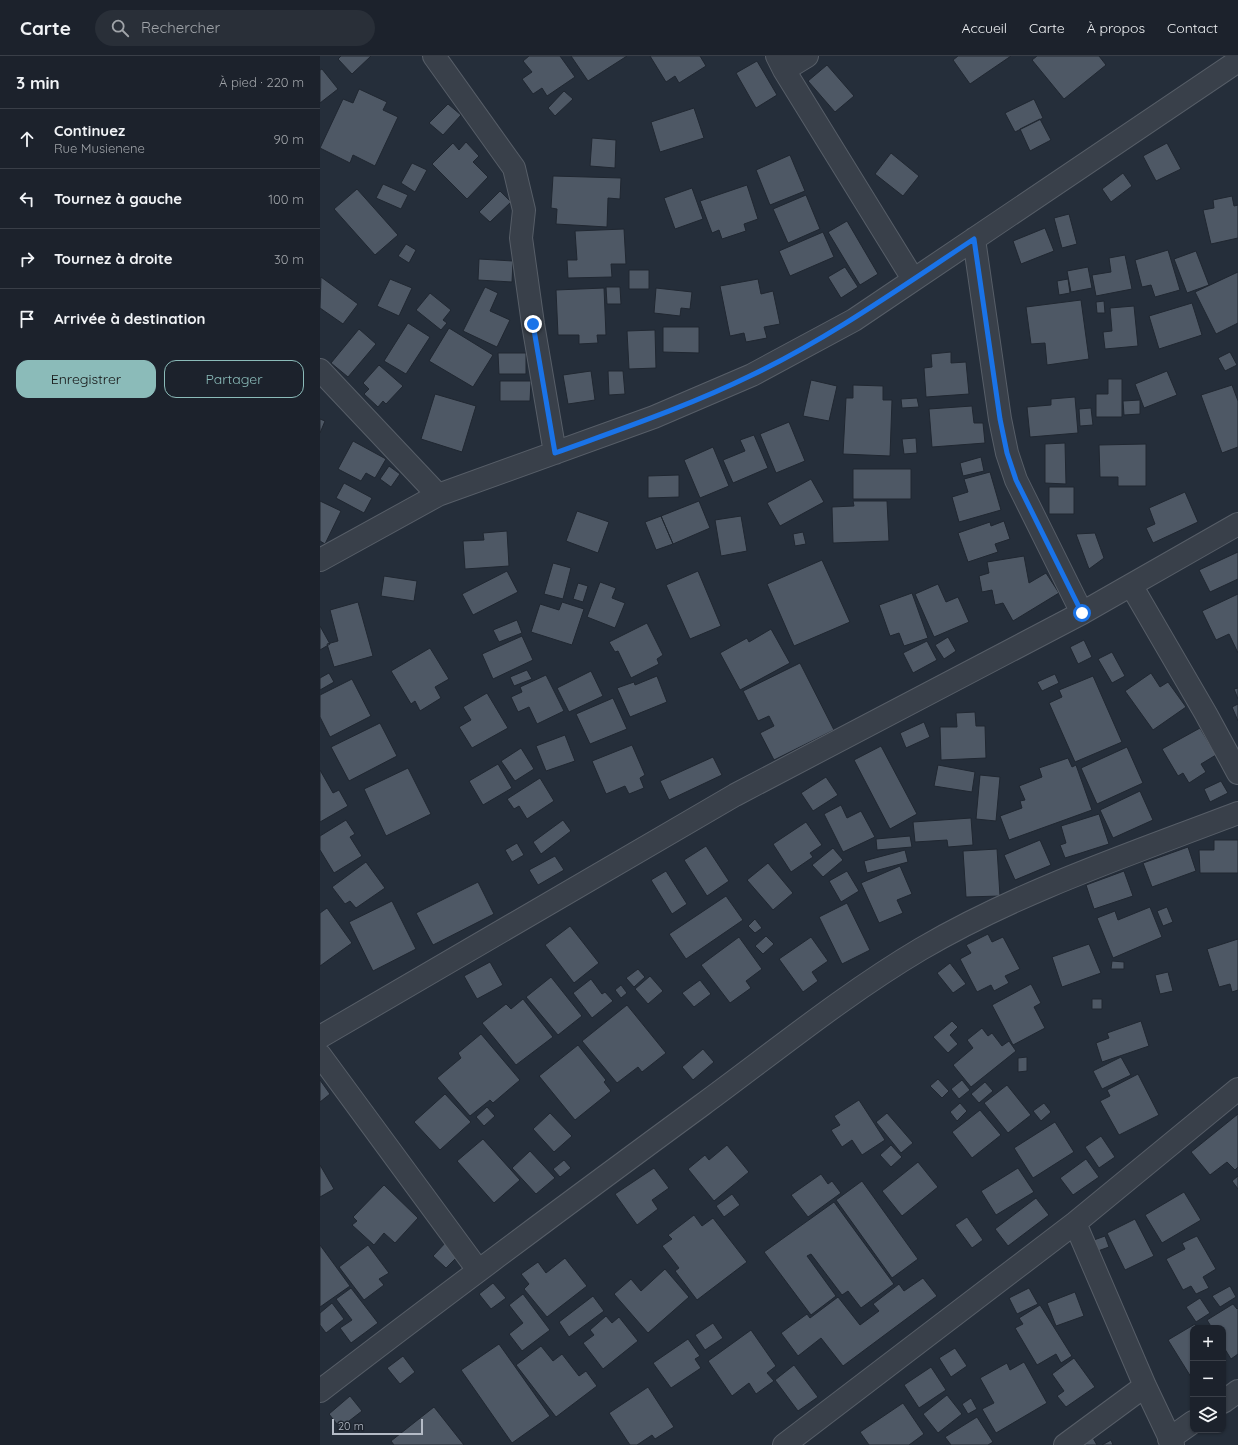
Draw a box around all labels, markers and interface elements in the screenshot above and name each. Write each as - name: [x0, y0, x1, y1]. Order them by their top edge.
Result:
- search box: [95, 10, 375, 46]
- text: Carte: [20, 16, 71, 40]
- icon: search: [109, 17, 131, 39]
- text: Rechercher: [141, 18, 220, 37]
- text: Accueil: [961, 19, 1007, 37]
- text: Carte: [1029, 19, 1065, 37]
- text: À propos: [1087, 19, 1145, 37]
- text: Contact: [1167, 19, 1218, 37]
- text: 3 min: [16, 72, 60, 93]
- text: À pied · 220 m: [219, 74, 304, 90]
- text: Continuez: [54, 121, 125, 140]
- icon: ahead: [16, 128, 38, 150]
- text: 90 m: [274, 131, 304, 147]
- text: Rue Musienene: [54, 140, 145, 156]
- icon: left: [16, 188, 38, 210]
- text: Tournez à gauche: [54, 189, 182, 208]
- text: 100 m: [268, 191, 304, 207]
- icon: right: [16, 248, 38, 270]
- text: Tournez à droite: [54, 249, 173, 268]
- text: 30 m: [274, 251, 304, 267]
- icon: arrive: [16, 308, 38, 330]
- text: Arrivée à destination: [54, 309, 206, 328]
- route end: [524, 315, 542, 333]
- button: Enregistrer: [16, 360, 156, 398]
- button: Partager: [164, 360, 304, 398]
- route start: [1073, 604, 1091, 622]
- map controls: [1190, 1325, 1226, 1433]
- button: +: [1190, 1325, 1226, 1361]
- button: −: [1190, 1361, 1226, 1397]
- button: layers: [1190, 1397, 1226, 1433]
- scale bar: [332, 1417, 423, 1436]
- text: 20 m: [338, 1419, 364, 1433]

